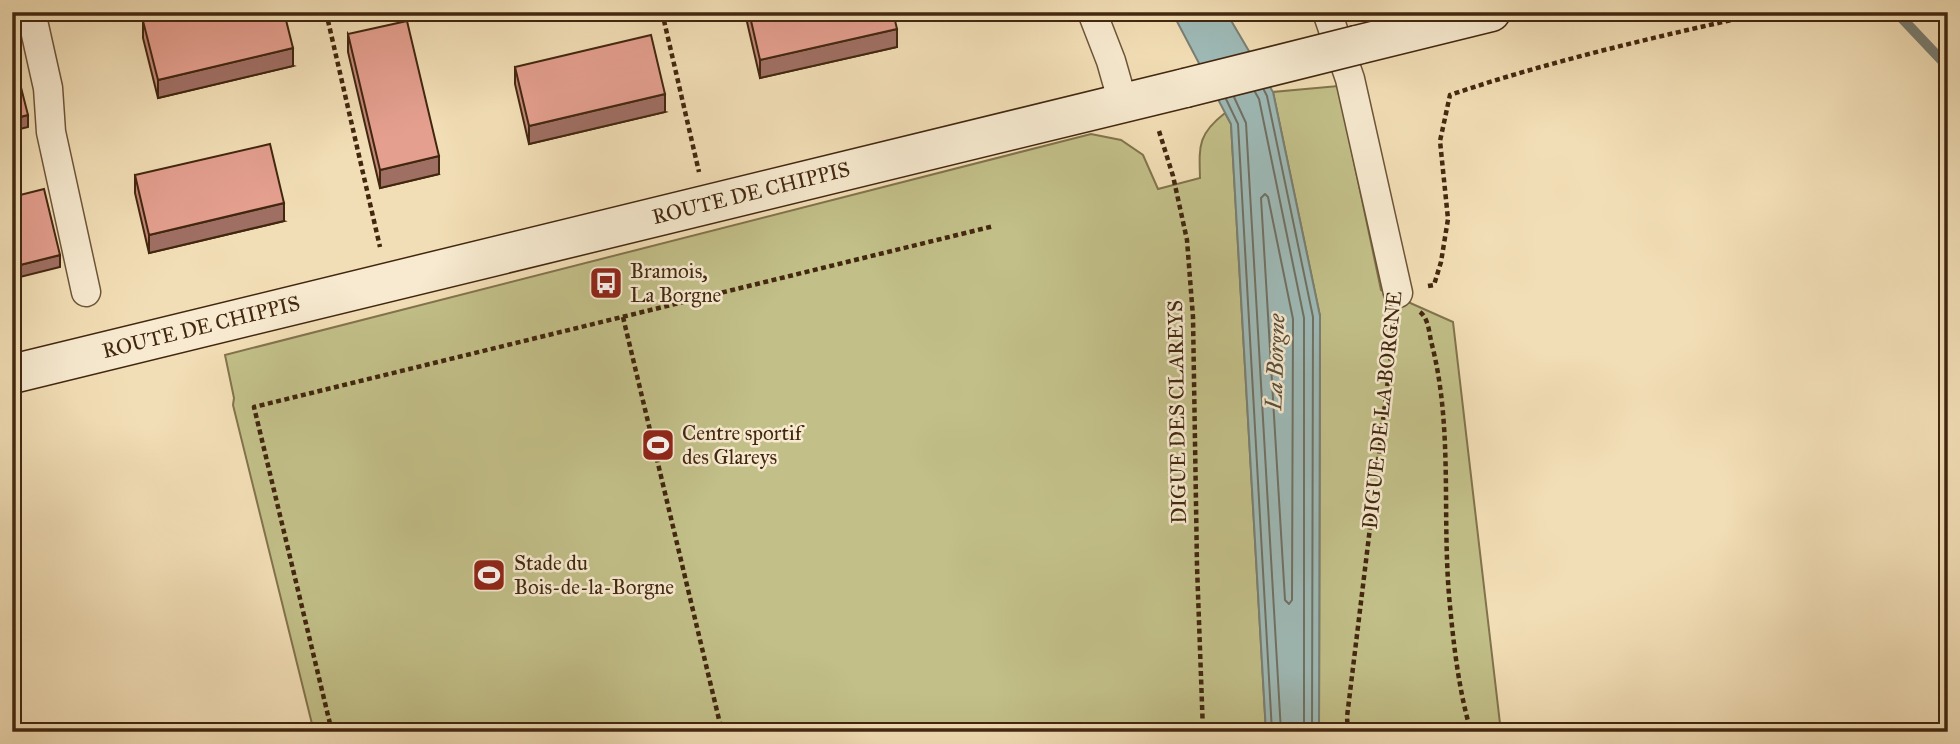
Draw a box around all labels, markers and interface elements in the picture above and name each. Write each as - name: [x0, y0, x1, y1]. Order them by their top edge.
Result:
- street label: ROUTE DE CHIPPIS: [649, 156, 853, 230]
- place label: Bramois, La Borgne: [630, 258, 721, 308]
- bus stop icon: Bramois, La Borgne: [587, 264, 625, 302]
- street label: ROUTE DE CHIPPIS: [99, 290, 303, 364]
- street label: DIGUE DE LA BORGNE: [1357, 290, 1407, 530]
- street label: DIGUE DES CLAREYS: [1162, 300, 1192, 524]
- water label: La Borgne: [1259, 313, 1291, 411]
- place label: Centre sportif des Glareys: [682, 420, 805, 470]
- sports icon: Centre sportif des Glareys: [639, 426, 677, 464]
- place label: Stade du Bois-de-la-Borgne: [514, 550, 674, 600]
- sports icon: Stade du Bois-de-la-Borgne: [470, 556, 508, 594]

